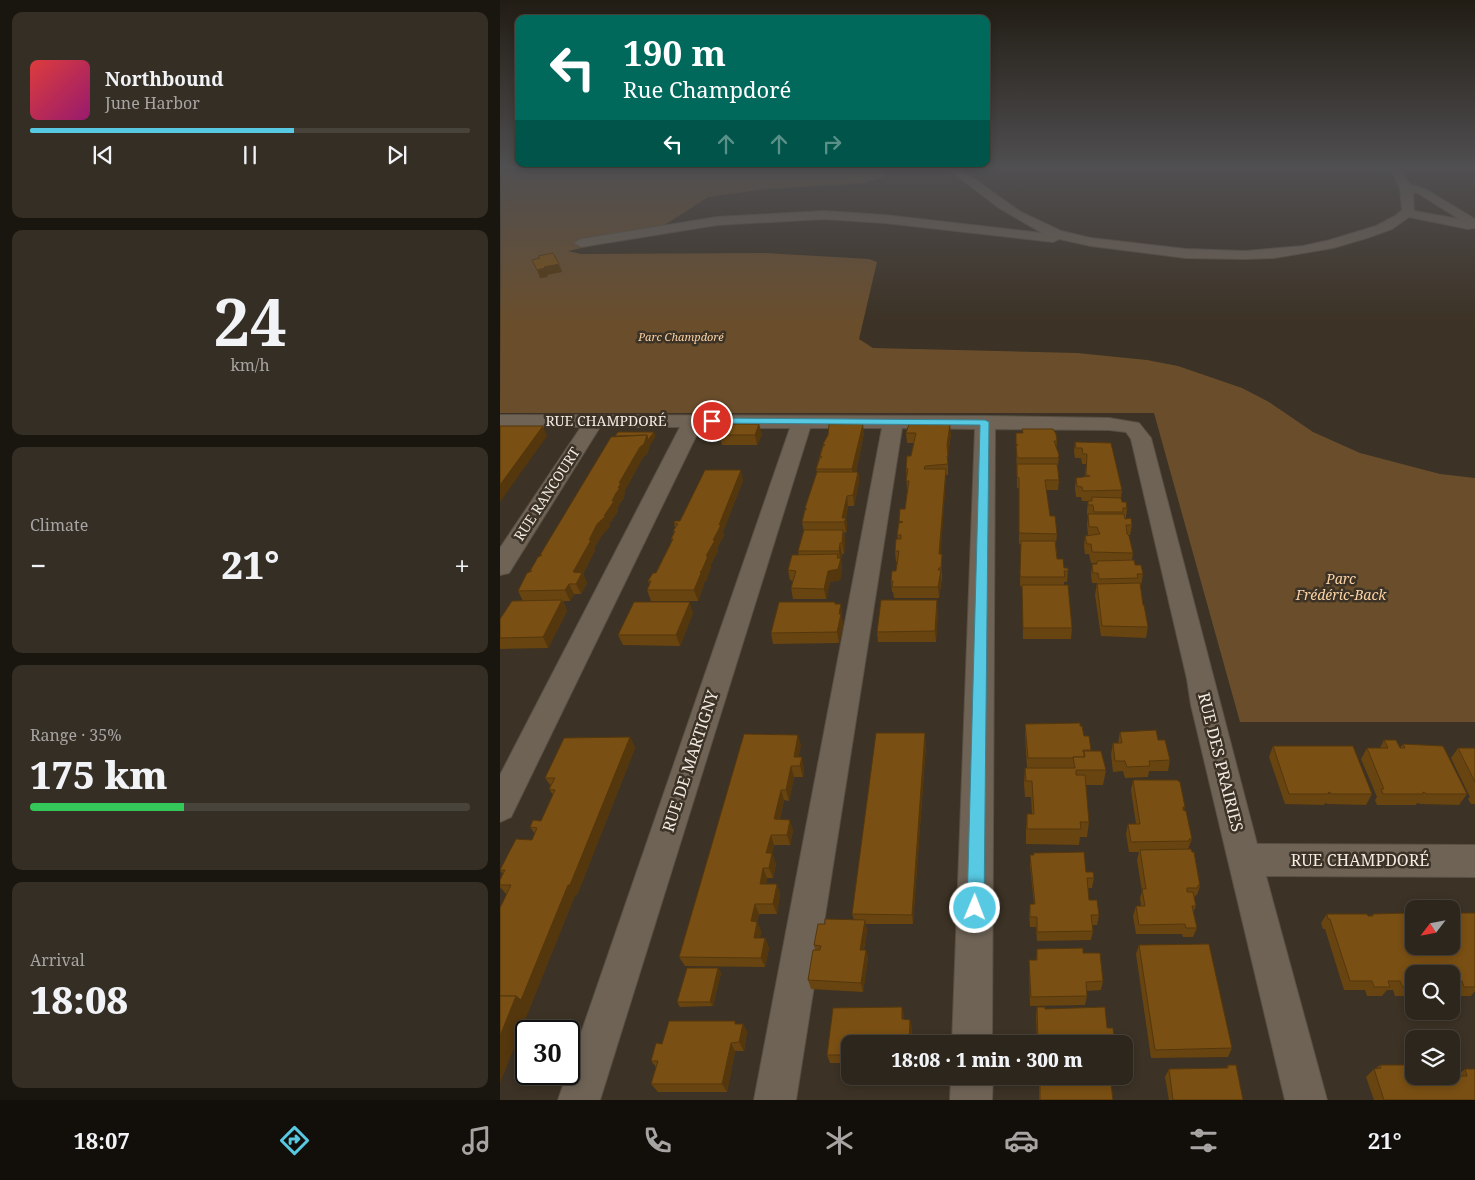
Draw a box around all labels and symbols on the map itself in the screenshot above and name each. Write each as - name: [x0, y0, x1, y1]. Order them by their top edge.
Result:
- park label: Parc Champdoré: [637, 329, 724, 344]
- pin: [691, 400, 733, 442]
- street label: RUE CHAMPDORÉ: [545, 411, 667, 430]
- street label: RUE RANCOURT: [509, 443, 584, 544]
- park label: Parc Frédéric-Back: [1295, 569, 1387, 604]
- street label: RUE DE MARTIGNY: [657, 687, 724, 835]
- street label: RUE DES PRAIRIES: [1193, 690, 1249, 834]
- street label: RUE CHAMPDORÉ: [1291, 849, 1429, 871]
- position arrow: [948, 881, 1000, 933]
- north arrow: [1405, 900, 1460, 955]
- speed limit sign: 30: [515, 1020, 580, 1085]

